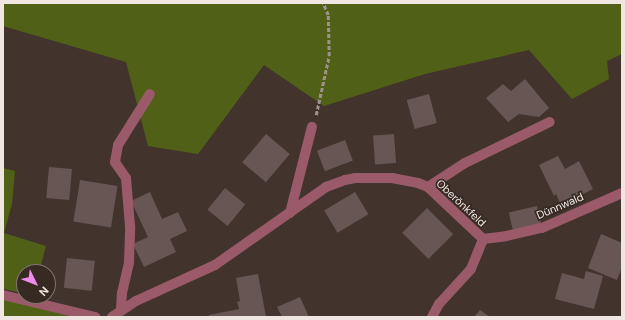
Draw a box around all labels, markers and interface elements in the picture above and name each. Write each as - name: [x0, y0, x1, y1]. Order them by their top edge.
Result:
- street label: Oberönkfeld: [433, 177, 489, 229]
- street label: Dünnwald: [534, 190, 586, 222]
- north arrow: [16, 264, 56, 304]
- text: N: [36, 284, 52, 299]

